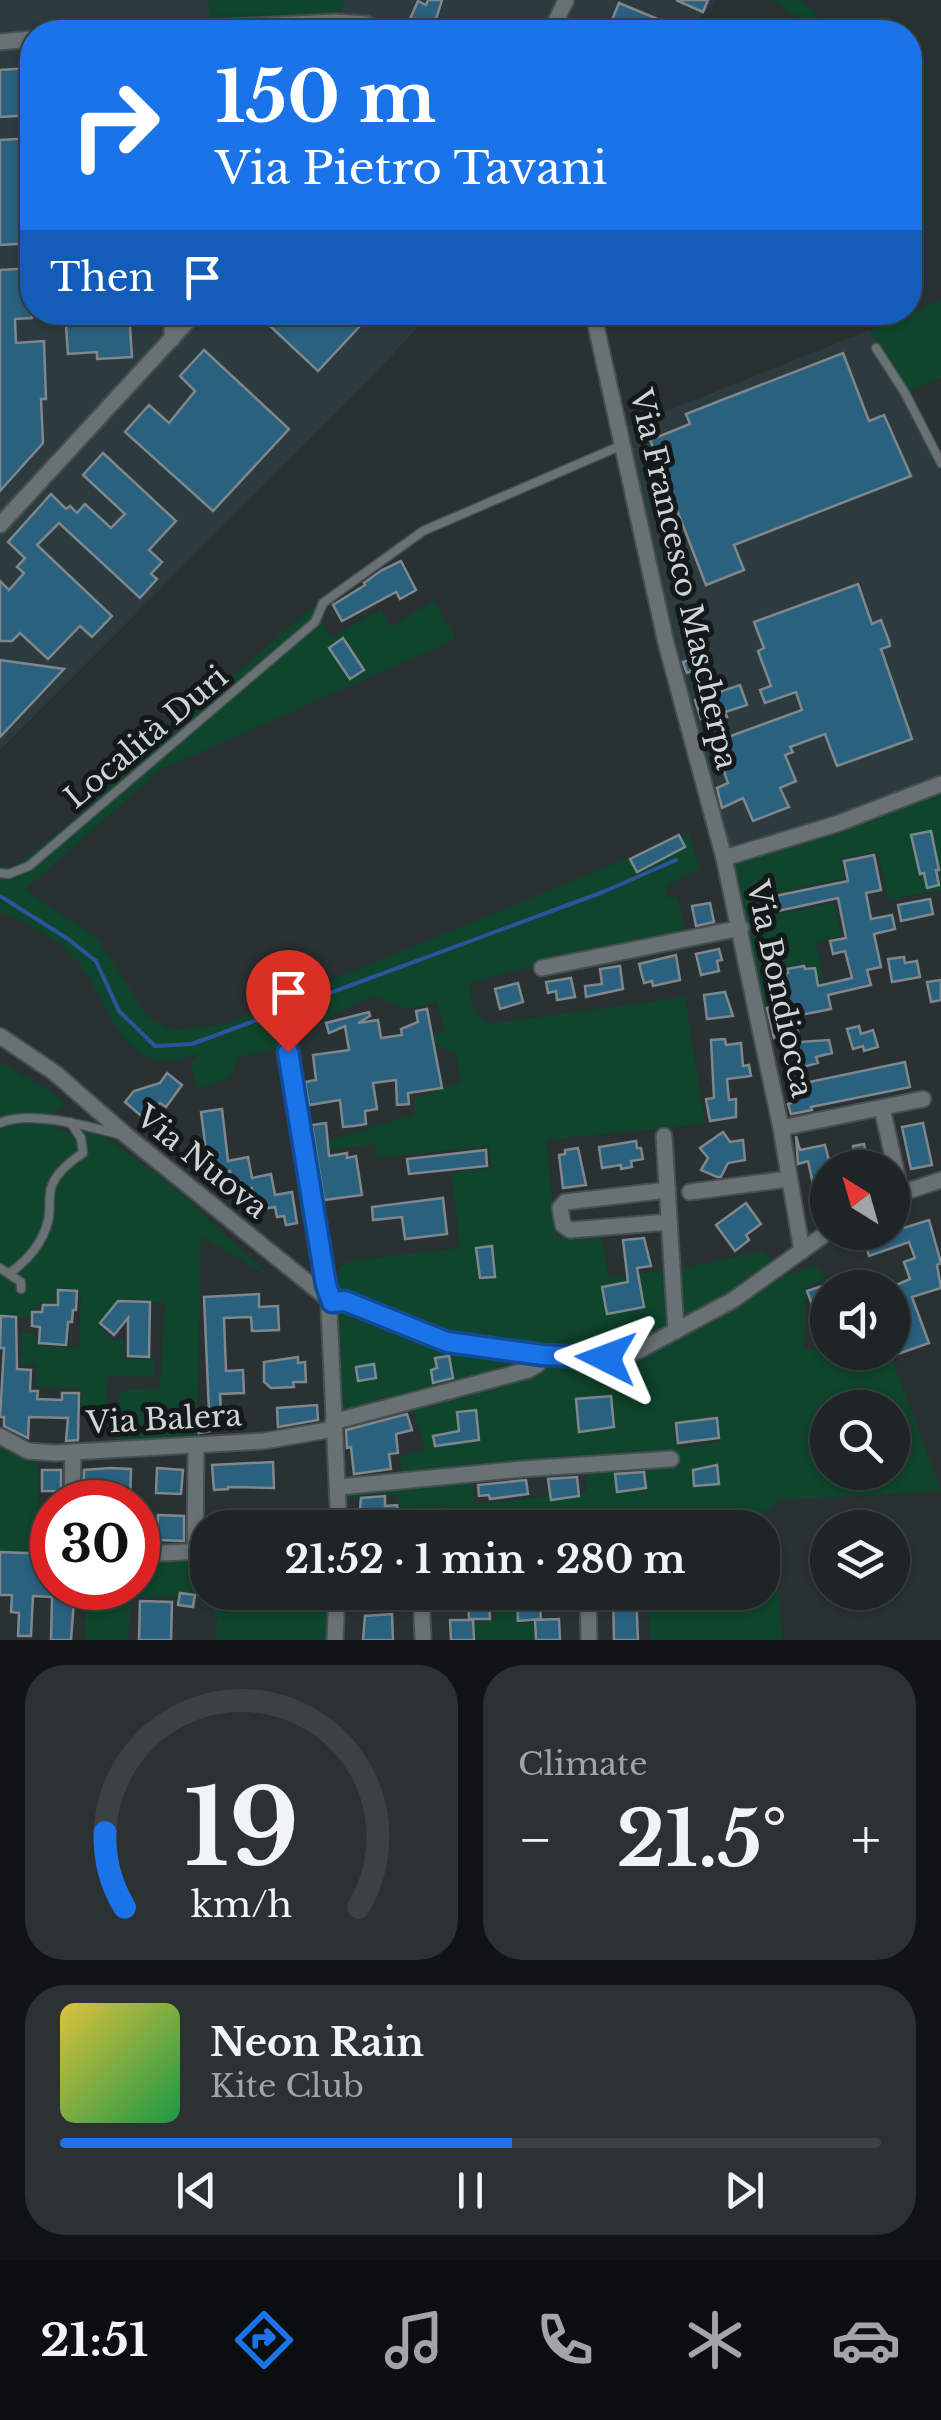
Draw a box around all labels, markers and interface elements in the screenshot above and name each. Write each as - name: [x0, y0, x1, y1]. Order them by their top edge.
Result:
- text: 150 m: [215, 54, 436, 141]
- icon: right: [50, 60, 180, 190]
- text: Via Pietro Tavani: [215, 140, 607, 196]
- icon: arrive: [175, 250, 230, 305]
- text: Then: [50, 254, 155, 301]
- street label: Via Francesco Mascherpa: [622, 384, 746, 773]
- street label: Località Duri: [57, 658, 235, 816]
- street label: Via Bondiocca: [739, 876, 821, 1101]
- pin: [246, 950, 331, 1053]
- icon: arrive: [261, 965, 316, 1020]
- street label: Via Nuova: [128, 1097, 275, 1226]
- north arrow: [810, 1150, 910, 1250]
- map controls: [810, 1150, 910, 1610]
- button: sound: [810, 1270, 910, 1370]
- position arrow: [554, 1306, 658, 1410]
- button: search: [810, 1390, 910, 1490]
- street label: Via Balera: [84, 1396, 243, 1442]
- speed limit sign: 30: [30, 1480, 160, 1610]
- button: layers: [810, 1510, 910, 1610]
- text: 21:52 · 1 min · 280 m: [285, 1536, 685, 1583]
- text: Climate: [518, 1744, 647, 1784]
- text: 19: [184, 1764, 299, 1893]
- text: 21.5°: [616, 1793, 787, 1886]
- text: −: [518, 1806, 553, 1874]
- text: +: [851, 1806, 881, 1874]
- text: km/h: [191, 1882, 292, 1927]
- text: Neon Rain: [210, 2019, 424, 2066]
- text: Kite Club: [210, 2066, 364, 2106]
- icon: previous: [169, 2163, 224, 2218]
- icon: pause: [443, 2163, 498, 2218]
- icon: next: [717, 2163, 772, 2218]
- icon: directions: [229, 2305, 299, 2375]
- icon: music: [379, 2305, 449, 2375]
- icon: phone: [530, 2305, 600, 2375]
- icon: climate: [680, 2305, 750, 2375]
- icon: car: [831, 2305, 901, 2375]
- text: 21:51: [40, 2312, 148, 2368]

